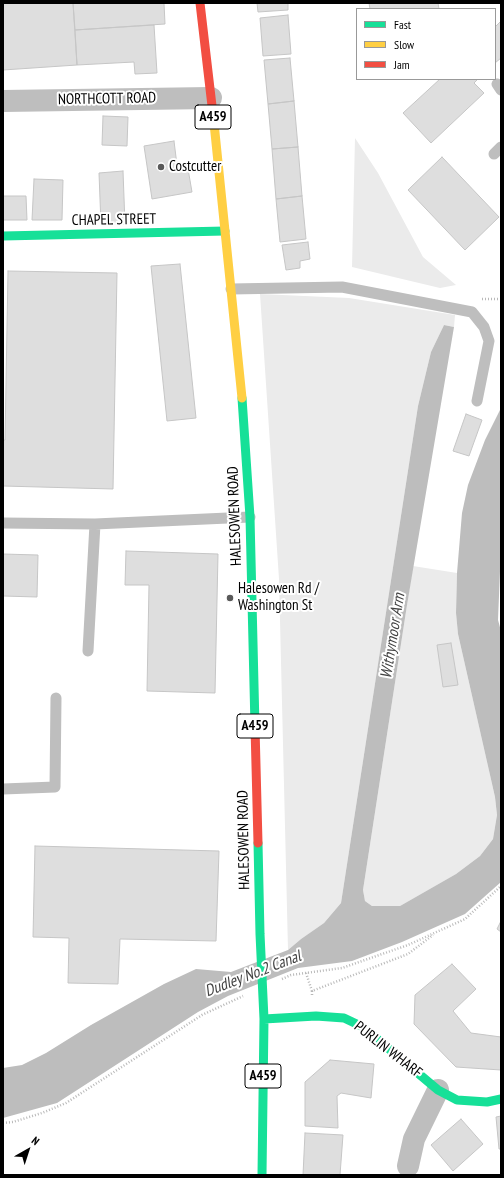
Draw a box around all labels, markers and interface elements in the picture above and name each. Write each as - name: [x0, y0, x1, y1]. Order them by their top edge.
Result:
- legend: [356, 8, 496, 80]
- text: Fast: [394, 17, 411, 32]
- text: Slow: [394, 37, 414, 52]
- text: Jam: [394, 57, 410, 72]
- street label: NORTHCOTT ROAD: [58, 89, 156, 109]
- road number: A459: [195, 105, 231, 129]
- place label: Costcutter: [169, 158, 221, 176]
- marker: Costcutter: [156, 162, 166, 172]
- street label: CHAPEL STREET: [72, 210, 156, 230]
- street label: HALESOWEN ROAD: [224, 466, 246, 566]
- place label: Halesowen Rd / Washington St: [238, 580, 319, 615]
- water label: Withymoor Arm: [377, 592, 409, 680]
- marker: Halesowen Rd / Washington St: [225, 593, 235, 603]
- road number: A459: [237, 714, 273, 738]
- street label: HALESOWEN ROAD: [234, 790, 254, 890]
- water label: Dudley No.2 Canal: [202, 947, 304, 1001]
- street label: PURLIN WHARF: [350, 1018, 426, 1082]
- road number: A459: [245, 1064, 281, 1088]
- north arrow: [8, 1130, 48, 1170]
- text: N: [29, 1133, 42, 1148]

